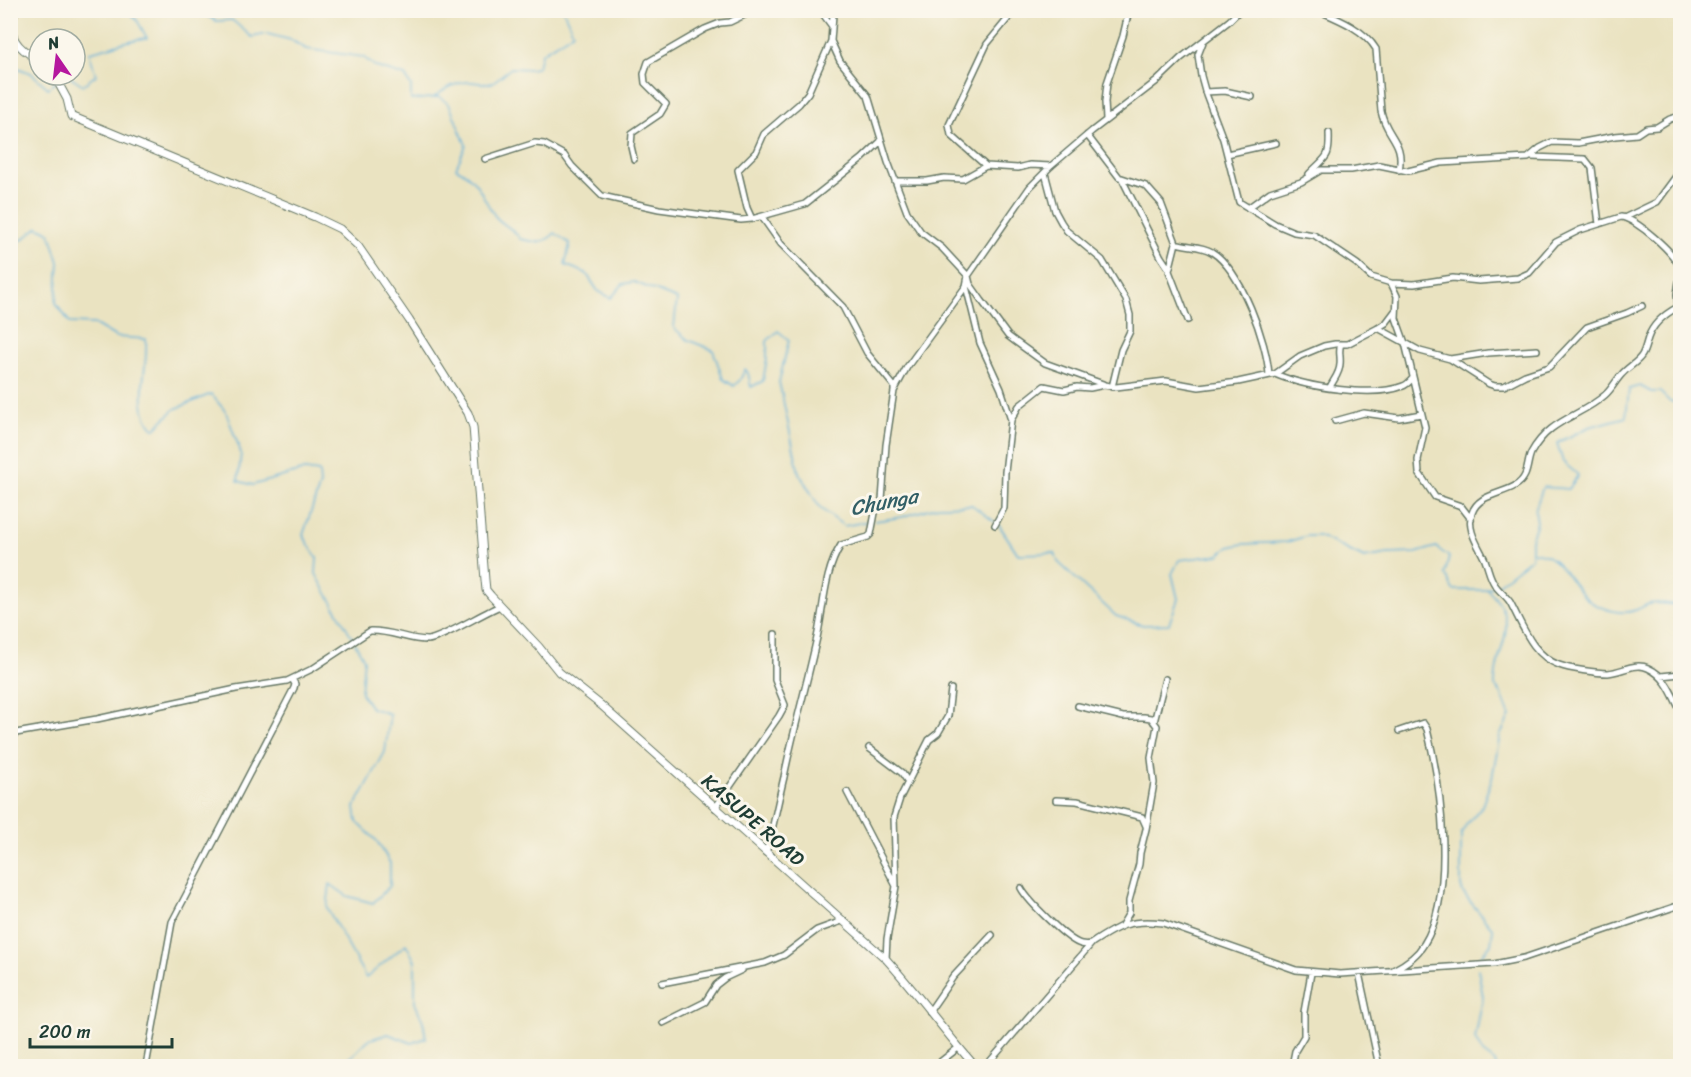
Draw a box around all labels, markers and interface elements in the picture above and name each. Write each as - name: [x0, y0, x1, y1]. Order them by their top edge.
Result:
- north arrow: [27, 27, 87, 87]
- text: N: [44, 27, 63, 59]
- water label: Chunga: [847, 476, 923, 527]
- street label: KASUPE ROAD: [693, 765, 813, 875]
- scale bar: [30, 1011, 172, 1049]
- text: 200 m: [39, 1016, 91, 1048]

